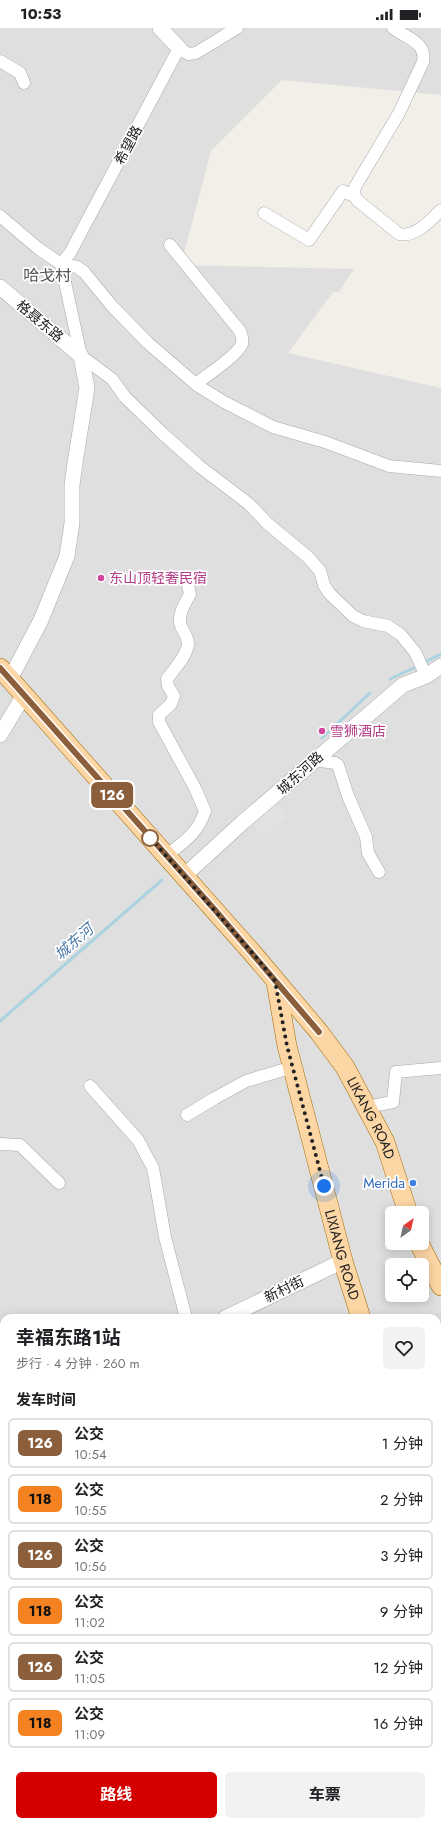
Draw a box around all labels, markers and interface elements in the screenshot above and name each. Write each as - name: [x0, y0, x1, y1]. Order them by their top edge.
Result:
- text: 10:53: [20, 3, 61, 25]
- street label: 希望路: [109, 122, 147, 168]
- district label: 哈戈村: [23, 264, 71, 287]
- street label: 格聂东路: [12, 295, 68, 347]
- place label: 东山顶轻奢民宿: [109, 568, 207, 588]
- marker: 东山顶轻奢民宿: [96, 573, 106, 583]
- place label: 雪狮酒店: [330, 721, 386, 741]
- marker: 雪狮酒店: [317, 726, 327, 736]
- street label: 城东河路: [273, 747, 327, 799]
- line badge: 126: [89, 782, 135, 808]
- text: 126: [99, 785, 125, 805]
- unlabelled marker: [141, 829, 159, 847]
- water label: 城东河: [50, 917, 100, 965]
- street label: LIKANG ROAD: [342, 1073, 400, 1162]
- place label: Merida: [363, 1173, 405, 1193]
- your location: [314, 1176, 334, 1196]
- marker: Merida: [408, 1178, 418, 1188]
- north arrow: [385, 1206, 429, 1250]
- map controls: [385, 1206, 429, 1302]
- street label: LIXIANG ROAD: [320, 1207, 365, 1303]
- button: locate: [385, 1258, 429, 1302]
- street label: 新村街: [261, 1271, 307, 1307]
- text: 幸福东路1站: [16, 1324, 121, 1351]
- button: heart: [383, 1327, 425, 1369]
- text: 步行 · 4 分钟 · 260 m: [16, 1354, 140, 1373]
- text: 发车时间: [16, 1389, 76, 1411]
- text: 公交: [74, 1423, 104, 1445]
- text: 126: [27, 1433, 53, 1453]
- text: 1 分钟: [382, 1433, 423, 1455]
- text: 10:54: [74, 1445, 106, 1464]
- text: 公交: [74, 1479, 104, 1501]
- text: 118: [28, 1489, 52, 1509]
- text: 2 分钟: [380, 1489, 423, 1511]
- text: 10:55: [74, 1501, 106, 1520]
- text: 公交: [74, 1535, 104, 1557]
- text: 126: [27, 1545, 53, 1565]
- text: 3 分钟: [380, 1545, 423, 1567]
- text: 10:56: [74, 1557, 106, 1576]
- text: 公交: [74, 1591, 104, 1613]
- text: 118: [28, 1601, 52, 1621]
- text: 9 分钟: [380, 1601, 423, 1623]
- text: 11:02: [74, 1613, 105, 1632]
- text: 公交: [74, 1647, 104, 1669]
- text: 126: [27, 1657, 53, 1677]
- text: 12 分钟: [373, 1657, 423, 1679]
- text: 11:05: [74, 1669, 105, 1688]
- text: 公交: [74, 1703, 104, 1725]
- text: 118: [28, 1713, 52, 1733]
- text: 16 分钟: [373, 1713, 423, 1735]
- text: 11:09: [74, 1725, 105, 1744]
- button: 路线: [16, 1772, 217, 1818]
- button: 车票: [225, 1772, 425, 1818]

